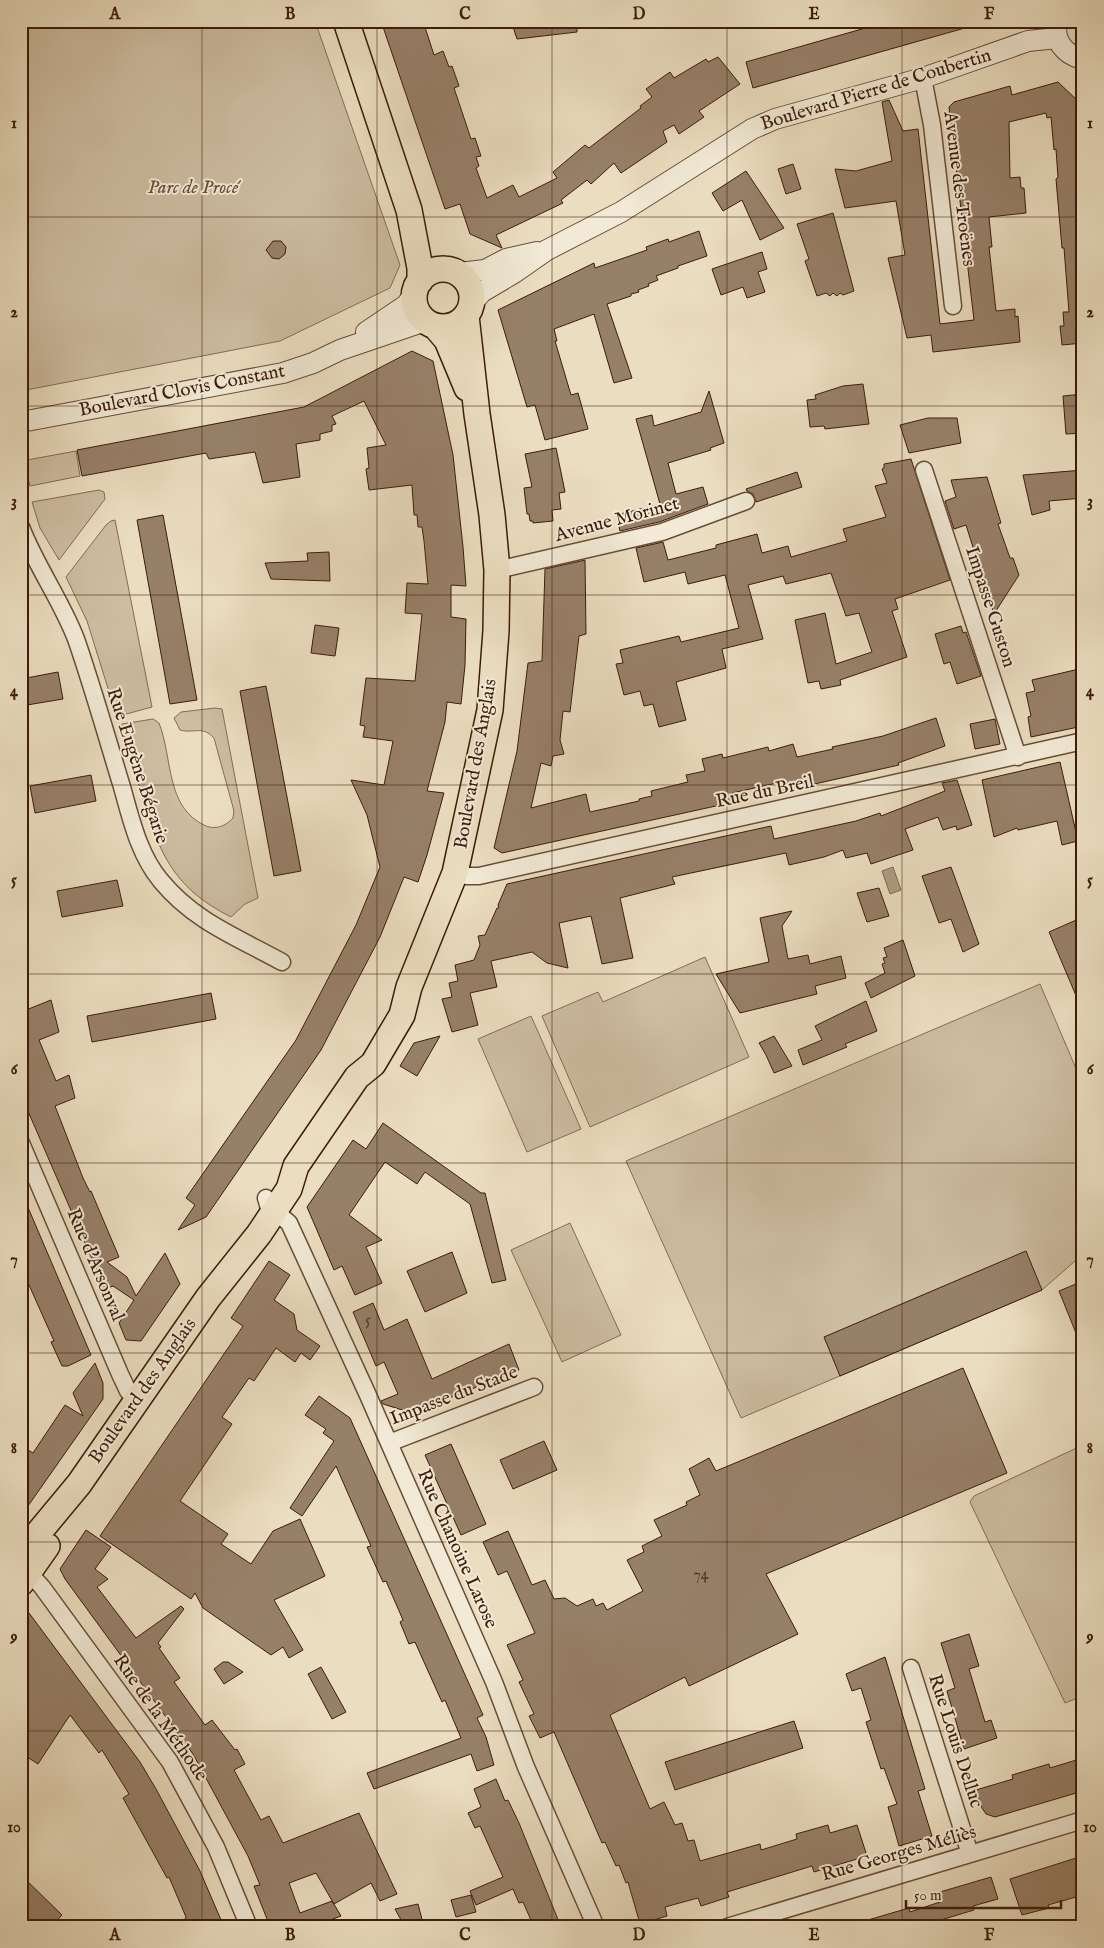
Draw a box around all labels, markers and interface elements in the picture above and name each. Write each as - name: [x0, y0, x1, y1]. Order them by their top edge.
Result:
- text: A: [109, 5, 122, 25]
- text: B: [285, 5, 296, 25]
- text: C: [459, 5, 471, 25]
- text: D: [633, 5, 646, 25]
- text: E: [808, 5, 820, 25]
- text: F: [984, 5, 995, 25]
- street label: Boulevard Pierre de Coubertin: [758, 43, 994, 137]
- street label: Avenue des Troënes: [937, 109, 980, 268]
- text: 1: [11, 114, 17, 134]
- text: 1: [1087, 114, 1093, 134]
- park label: Parc de Procé: [148, 176, 242, 200]
- text: 2: [10, 303, 18, 323]
- text: 2: [1086, 303, 1094, 323]
- street label: Boulevard Clovis Constant: [77, 359, 287, 423]
- text: 3: [11, 492, 17, 512]
- street label: Avenue Morinet: [551, 492, 682, 548]
- text: 3: [1087, 492, 1093, 512]
- street label: Impasse Guston: [959, 543, 1021, 671]
- street label: Boulevard des Anglais: [449, 677, 503, 851]
- text: 4: [10, 682, 19, 702]
- text: 4: [1086, 682, 1095, 702]
- street label: Rue Eugène Bégarie: [100, 685, 174, 847]
- street label: Rue du Breil: [714, 770, 817, 814]
- text: 5: [11, 871, 17, 891]
- text: 5: [1087, 871, 1093, 891]
- text: 6: [11, 1060, 19, 1080]
- text: 6: [1087, 1060, 1095, 1080]
- street label: Rue d'Arsonval: [61, 1205, 130, 1326]
- text: 7: [10, 1250, 18, 1270]
- text: 7: [1086, 1250, 1094, 1270]
- house number: 5: [365, 1311, 371, 1331]
- street label: Boulevard des Anglais: [84, 1314, 202, 1468]
- street label: Impasse du Stade: [387, 1361, 522, 1431]
- text: 8: [11, 1439, 17, 1459]
- text: 8: [1087, 1439, 1093, 1459]
- street label: Rue Chanoine Larose: [411, 1466, 503, 1633]
- house number: 74: [693, 1565, 709, 1585]
- text: 9: [10, 1628, 18, 1648]
- text: 9: [1086, 1628, 1094, 1648]
- street label: Rue de la Méthode: [107, 1650, 213, 1786]
- street label: Rue Louis Delluc: [922, 1671, 988, 1811]
- text: 10: [7, 1818, 21, 1838]
- text: 10: [1083, 1818, 1097, 1838]
- street label: Rue Georges Méliès: [819, 1820, 979, 1888]
- scale bar: [906, 1878, 1062, 1910]
- text: 50 m: [914, 1886, 942, 1905]
- text: A: [109, 1926, 122, 1946]
- text: B: [285, 1926, 296, 1946]
- text: C: [459, 1926, 471, 1946]
- text: D: [633, 1926, 646, 1946]
- text: E: [808, 1926, 820, 1946]
- text: F: [984, 1926, 995, 1946]

